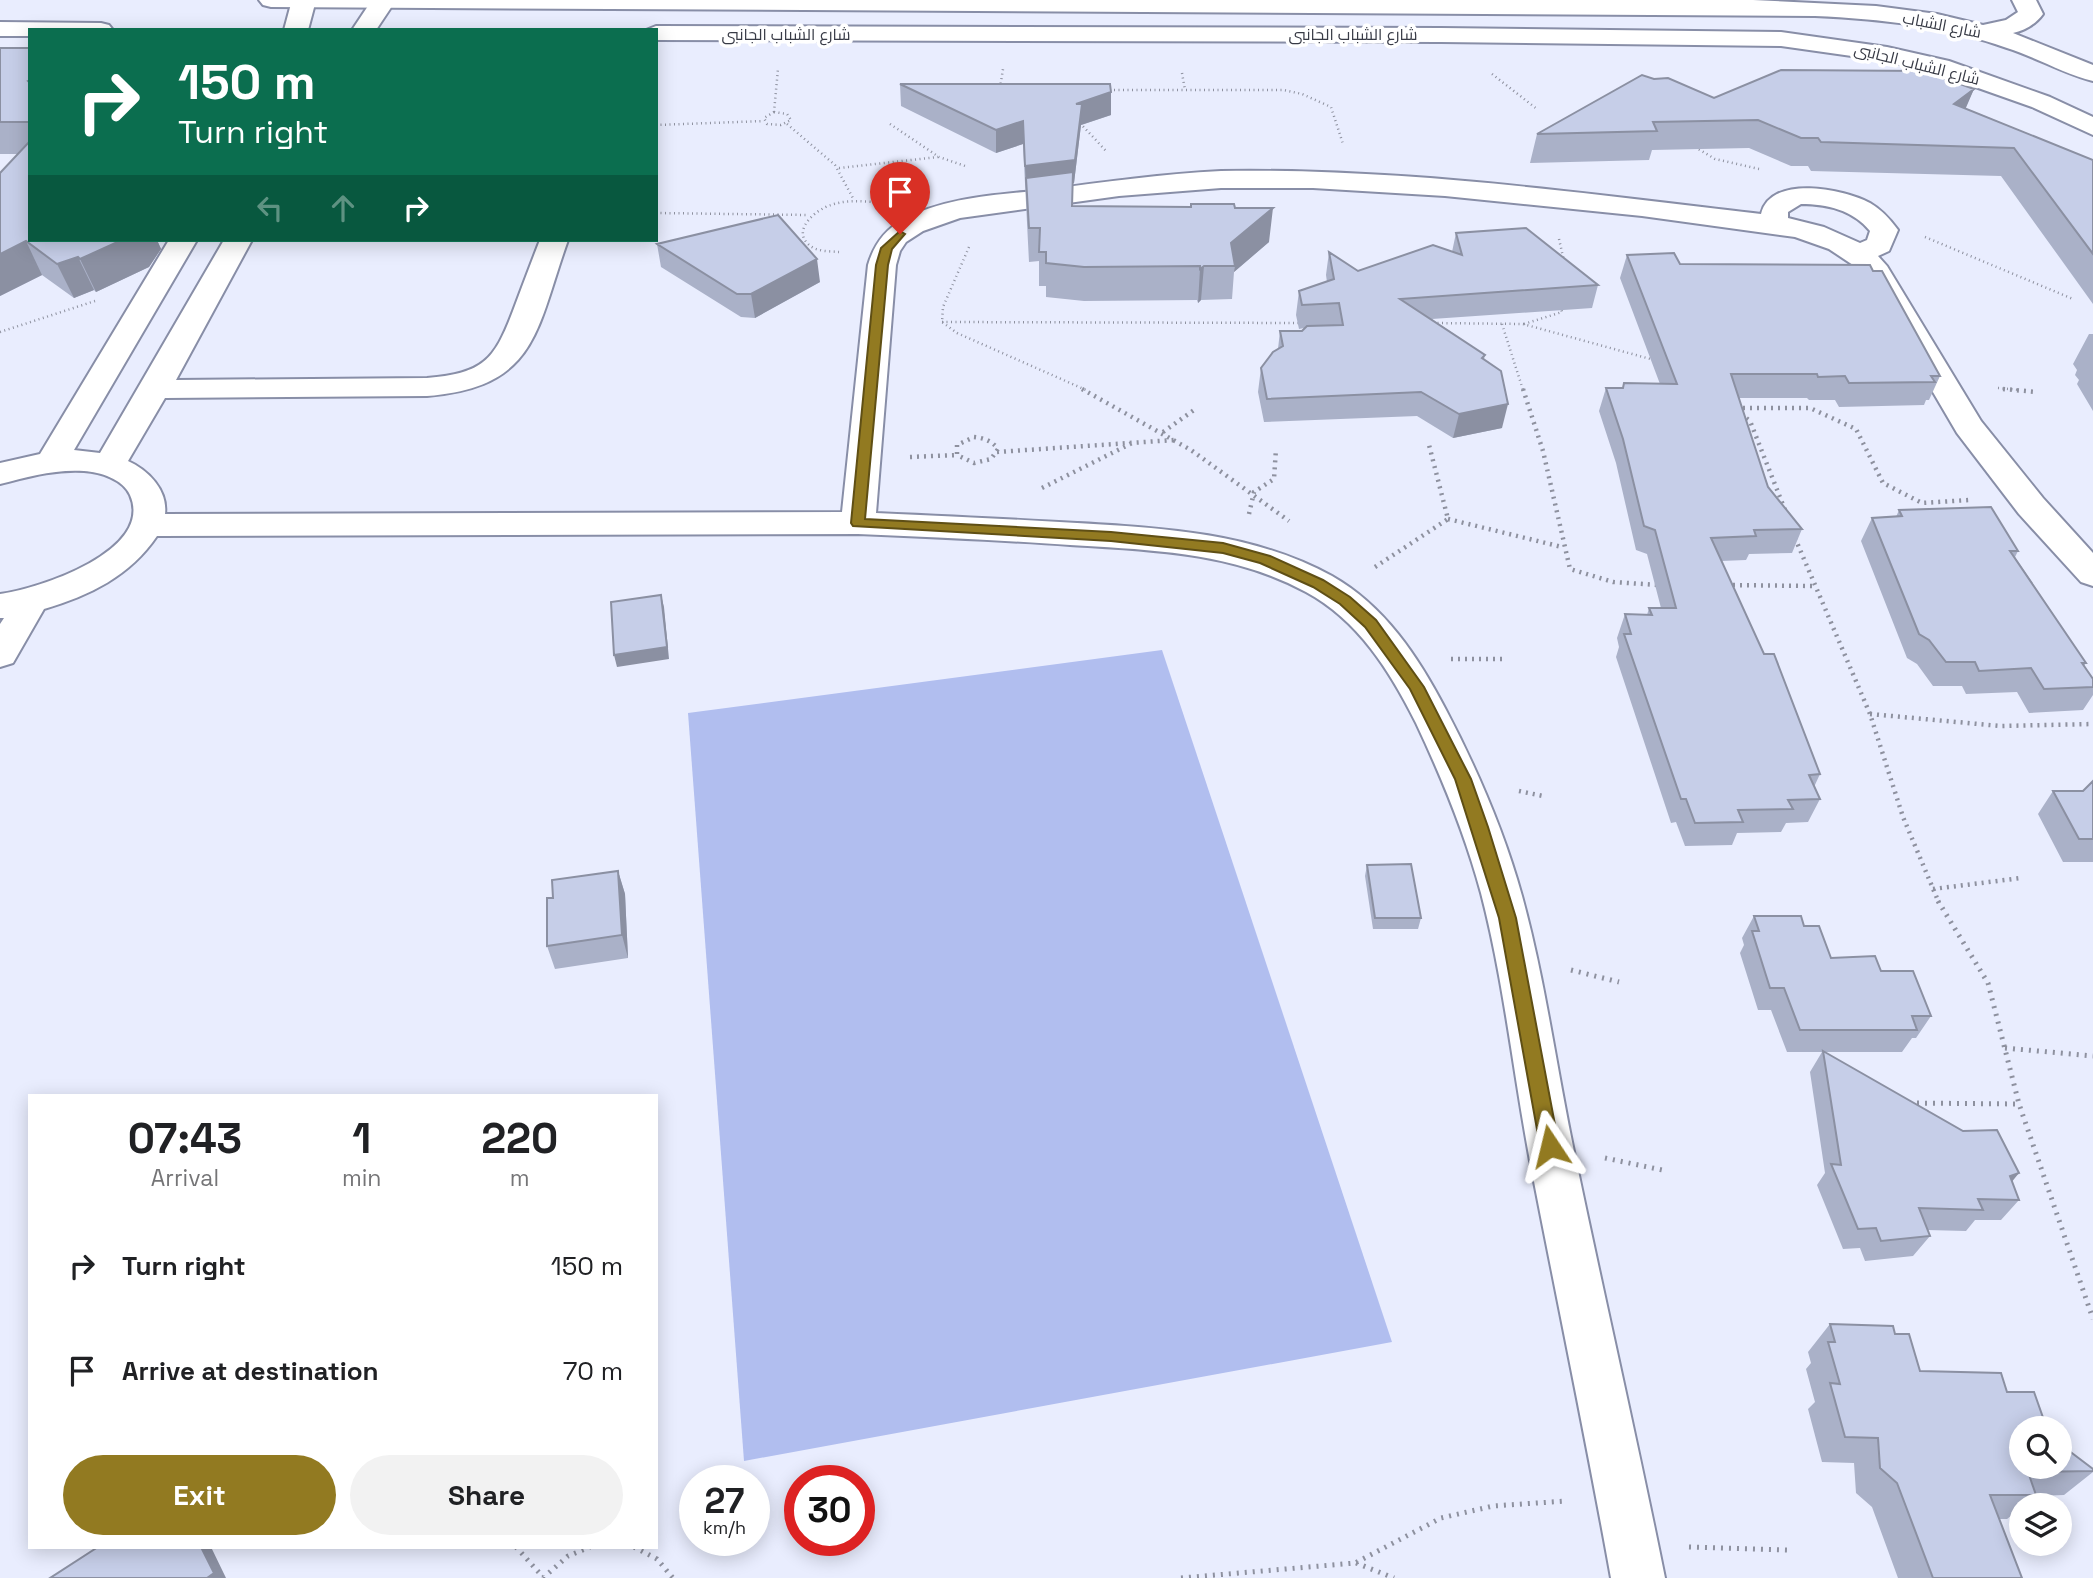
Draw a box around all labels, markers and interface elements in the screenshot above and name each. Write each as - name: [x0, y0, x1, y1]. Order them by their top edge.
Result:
- street label: شارع الشباب: [1901, 7, 1983, 44]
- street label: شارع الشباب الجانبى: [722, 24, 850, 46]
- street label: شارع الشباب الجانبى: [1289, 24, 1417, 46]
- street label: شارع الشباب الجانبى: [1852, 38, 1982, 91]
- text: 150 m: [178, 51, 316, 113]
- icon: right: [63, 56, 154, 147]
- text: Turn right: [178, 112, 328, 152]
- pin: [870, 162, 930, 234]
- icon: arrive: [881, 173, 919, 211]
- icon: left: [251, 189, 289, 227]
- icon: ahead: [324, 189, 362, 227]
- icon: right: [397, 189, 435, 227]
- position arrow: [1513, 1109, 1587, 1183]
- text: 07:43: [128, 1112, 242, 1165]
- text: 1: [352, 1112, 371, 1165]
- text: 220: [481, 1112, 558, 1165]
- text: Arrival: [151, 1163, 219, 1193]
- text: min: [342, 1163, 381, 1193]
- text: m: [510, 1163, 530, 1193]
- icon: right: [63, 1247, 101, 1285]
- text: Turn right: [122, 1249, 246, 1283]
- text: 150 m: [551, 1249, 623, 1283]
- icon: arrive: [63, 1352, 101, 1390]
- text: Arrive at destination: [122, 1354, 379, 1388]
- text: 70 m: [563, 1354, 623, 1388]
- map controls: [2009, 1416, 2072, 1556]
- button: search: [2009, 1416, 2072, 1479]
- button: Exit: [63, 1455, 336, 1535]
- button: Share: [350, 1455, 623, 1535]
- speed limit sign: 30: [784, 1465, 875, 1556]
- text: 27: [705, 1479, 744, 1523]
- button: layers: [2009, 1493, 2072, 1556]
- text: km/h: [703, 1516, 746, 1539]

